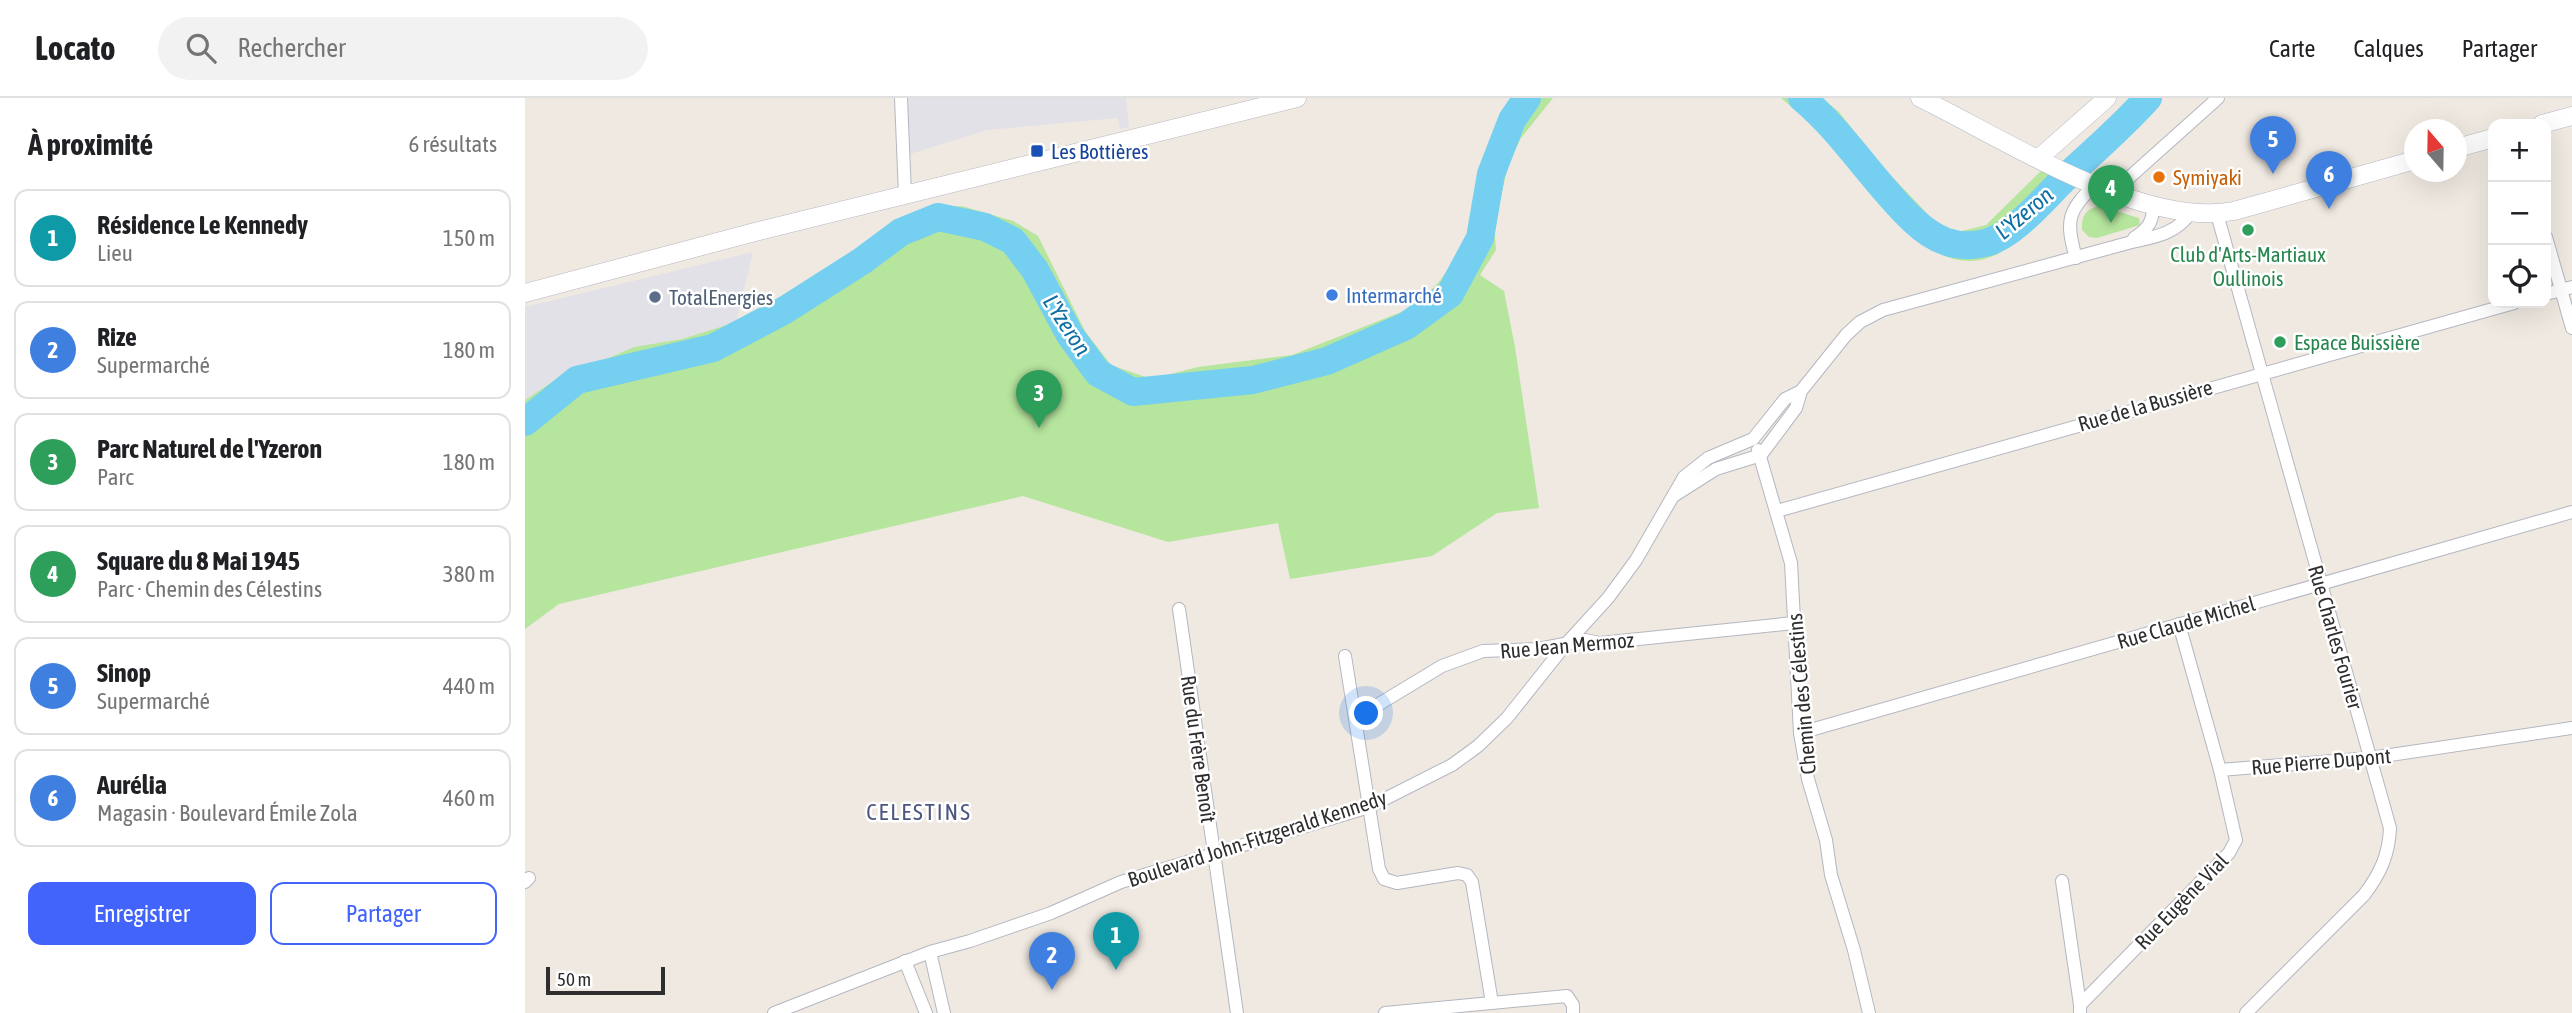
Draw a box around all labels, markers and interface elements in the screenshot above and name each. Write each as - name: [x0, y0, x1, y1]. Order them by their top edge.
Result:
- search box: [158, 17, 648, 80]
- text: Locato: [35, 29, 116, 67]
- icon: search: [182, 29, 220, 67]
- text: Rechercher: [238, 33, 346, 63]
- text: Carte: [2269, 35, 2315, 62]
- text: Calques: [2353, 35, 2424, 62]
- text: Partager: [2462, 35, 2537, 62]
- pin: 5: [2250, 116, 2296, 174]
- north arrow: [2404, 119, 2467, 182]
- map controls: [2488, 119, 2551, 308]
- button: +: [2488, 119, 2551, 182]
- text: À proximité: [28, 127, 153, 161]
- text: 6 résultats: [408, 131, 497, 157]
- place label: Les Bottières: [1051, 139, 1148, 163]
- marker: Les Bottières: [1029, 143, 1045, 159]
- pin: 6: [2306, 151, 2352, 209]
- pin: 4: [2088, 165, 2134, 223]
- place label: Symiyaki: [2173, 165, 2242, 189]
- marker: Symiyaki: [2151, 169, 2167, 185]
- water label: L'Yzeron: [1990, 181, 2058, 245]
- button: −: [2488, 182, 2551, 245]
- text: Résidence Le Kennedy: [97, 210, 308, 240]
- marker: Club d'Arts-Martiaux Oullinois: [2240, 222, 2256, 238]
- text: 1: [48, 225, 58, 251]
- text: 150 m: [443, 225, 495, 251]
- text: Lieu: [97, 240, 133, 266]
- place label: Club d'Arts-Martiaux Oullinois: [2170, 242, 2326, 290]
- button: locate: [2488, 245, 2551, 308]
- place label: Intermarché: [1346, 283, 1442, 307]
- place label: TotalEnergies: [669, 285, 773, 309]
- marker: Intermarché: [1324, 287, 1340, 303]
- marker: TotalEnergies: [647, 289, 663, 305]
- water label: L'Yzeron: [1038, 290, 1096, 360]
- text: Rize: [97, 322, 137, 352]
- place label: Espace Buissière: [2294, 330, 2420, 354]
- marker: Espace Buissière: [2272, 334, 2288, 350]
- text: 2: [48, 337, 58, 363]
- text: 180 m: [443, 337, 495, 363]
- text: Supermarché: [97, 352, 210, 378]
- pin: 3: [1016, 370, 1062, 428]
- street label: Rue de la Bussière: [2075, 374, 2215, 436]
- text: Parc Naturel de l'Yzeron: [97, 434, 322, 464]
- text: 3: [48, 449, 58, 475]
- text: 180 m: [443, 449, 495, 475]
- text: Parc: [97, 464, 134, 490]
- text: Square du 8 Mai 1945: [97, 546, 300, 576]
- text: 4: [48, 561, 58, 587]
- text: 380 m: [443, 561, 495, 587]
- street label: Rue Charles Fourier: [2304, 562, 2368, 713]
- text: Parc · Chemin des Célestins: [97, 576, 322, 602]
- street label: Rue Claude Michel: [2114, 591, 2258, 653]
- street label: Chemin des Célestins: [1782, 612, 1820, 776]
- street label: Rue Jean Mermoz: [1499, 627, 1635, 663]
- text: Sinop: [97, 658, 151, 688]
- text: 5: [48, 673, 58, 699]
- text: 440 m: [443, 673, 495, 699]
- street label: Rue du Frère Benoît: [1177, 674, 1221, 824]
- text: Supermarché: [97, 688, 210, 714]
- your location: [1349, 696, 1383, 730]
- street label: Rue Pierre Dupont: [2250, 743, 2392, 779]
- text: Aurélia: [97, 770, 167, 800]
- text: 6: [48, 785, 58, 811]
- text: 460 m: [443, 785, 495, 811]
- street label: Boulevard John-Fitzgerald Kennedy: [1125, 785, 1390, 891]
- district label: CELESTINS: [866, 799, 972, 825]
- text: Magasin · Boulevard Émile Zola: [97, 800, 358, 826]
- street label: Rue Eugène Vial: [2130, 848, 2233, 954]
- button: Enregistrer: [28, 882, 256, 945]
- button: Partager: [270, 882, 497, 945]
- pin: 1: [1093, 912, 1139, 970]
- pin: 2: [1029, 932, 1075, 990]
- scale bar: [546, 964, 665, 996]
- text: 50 m: [557, 968, 591, 990]

